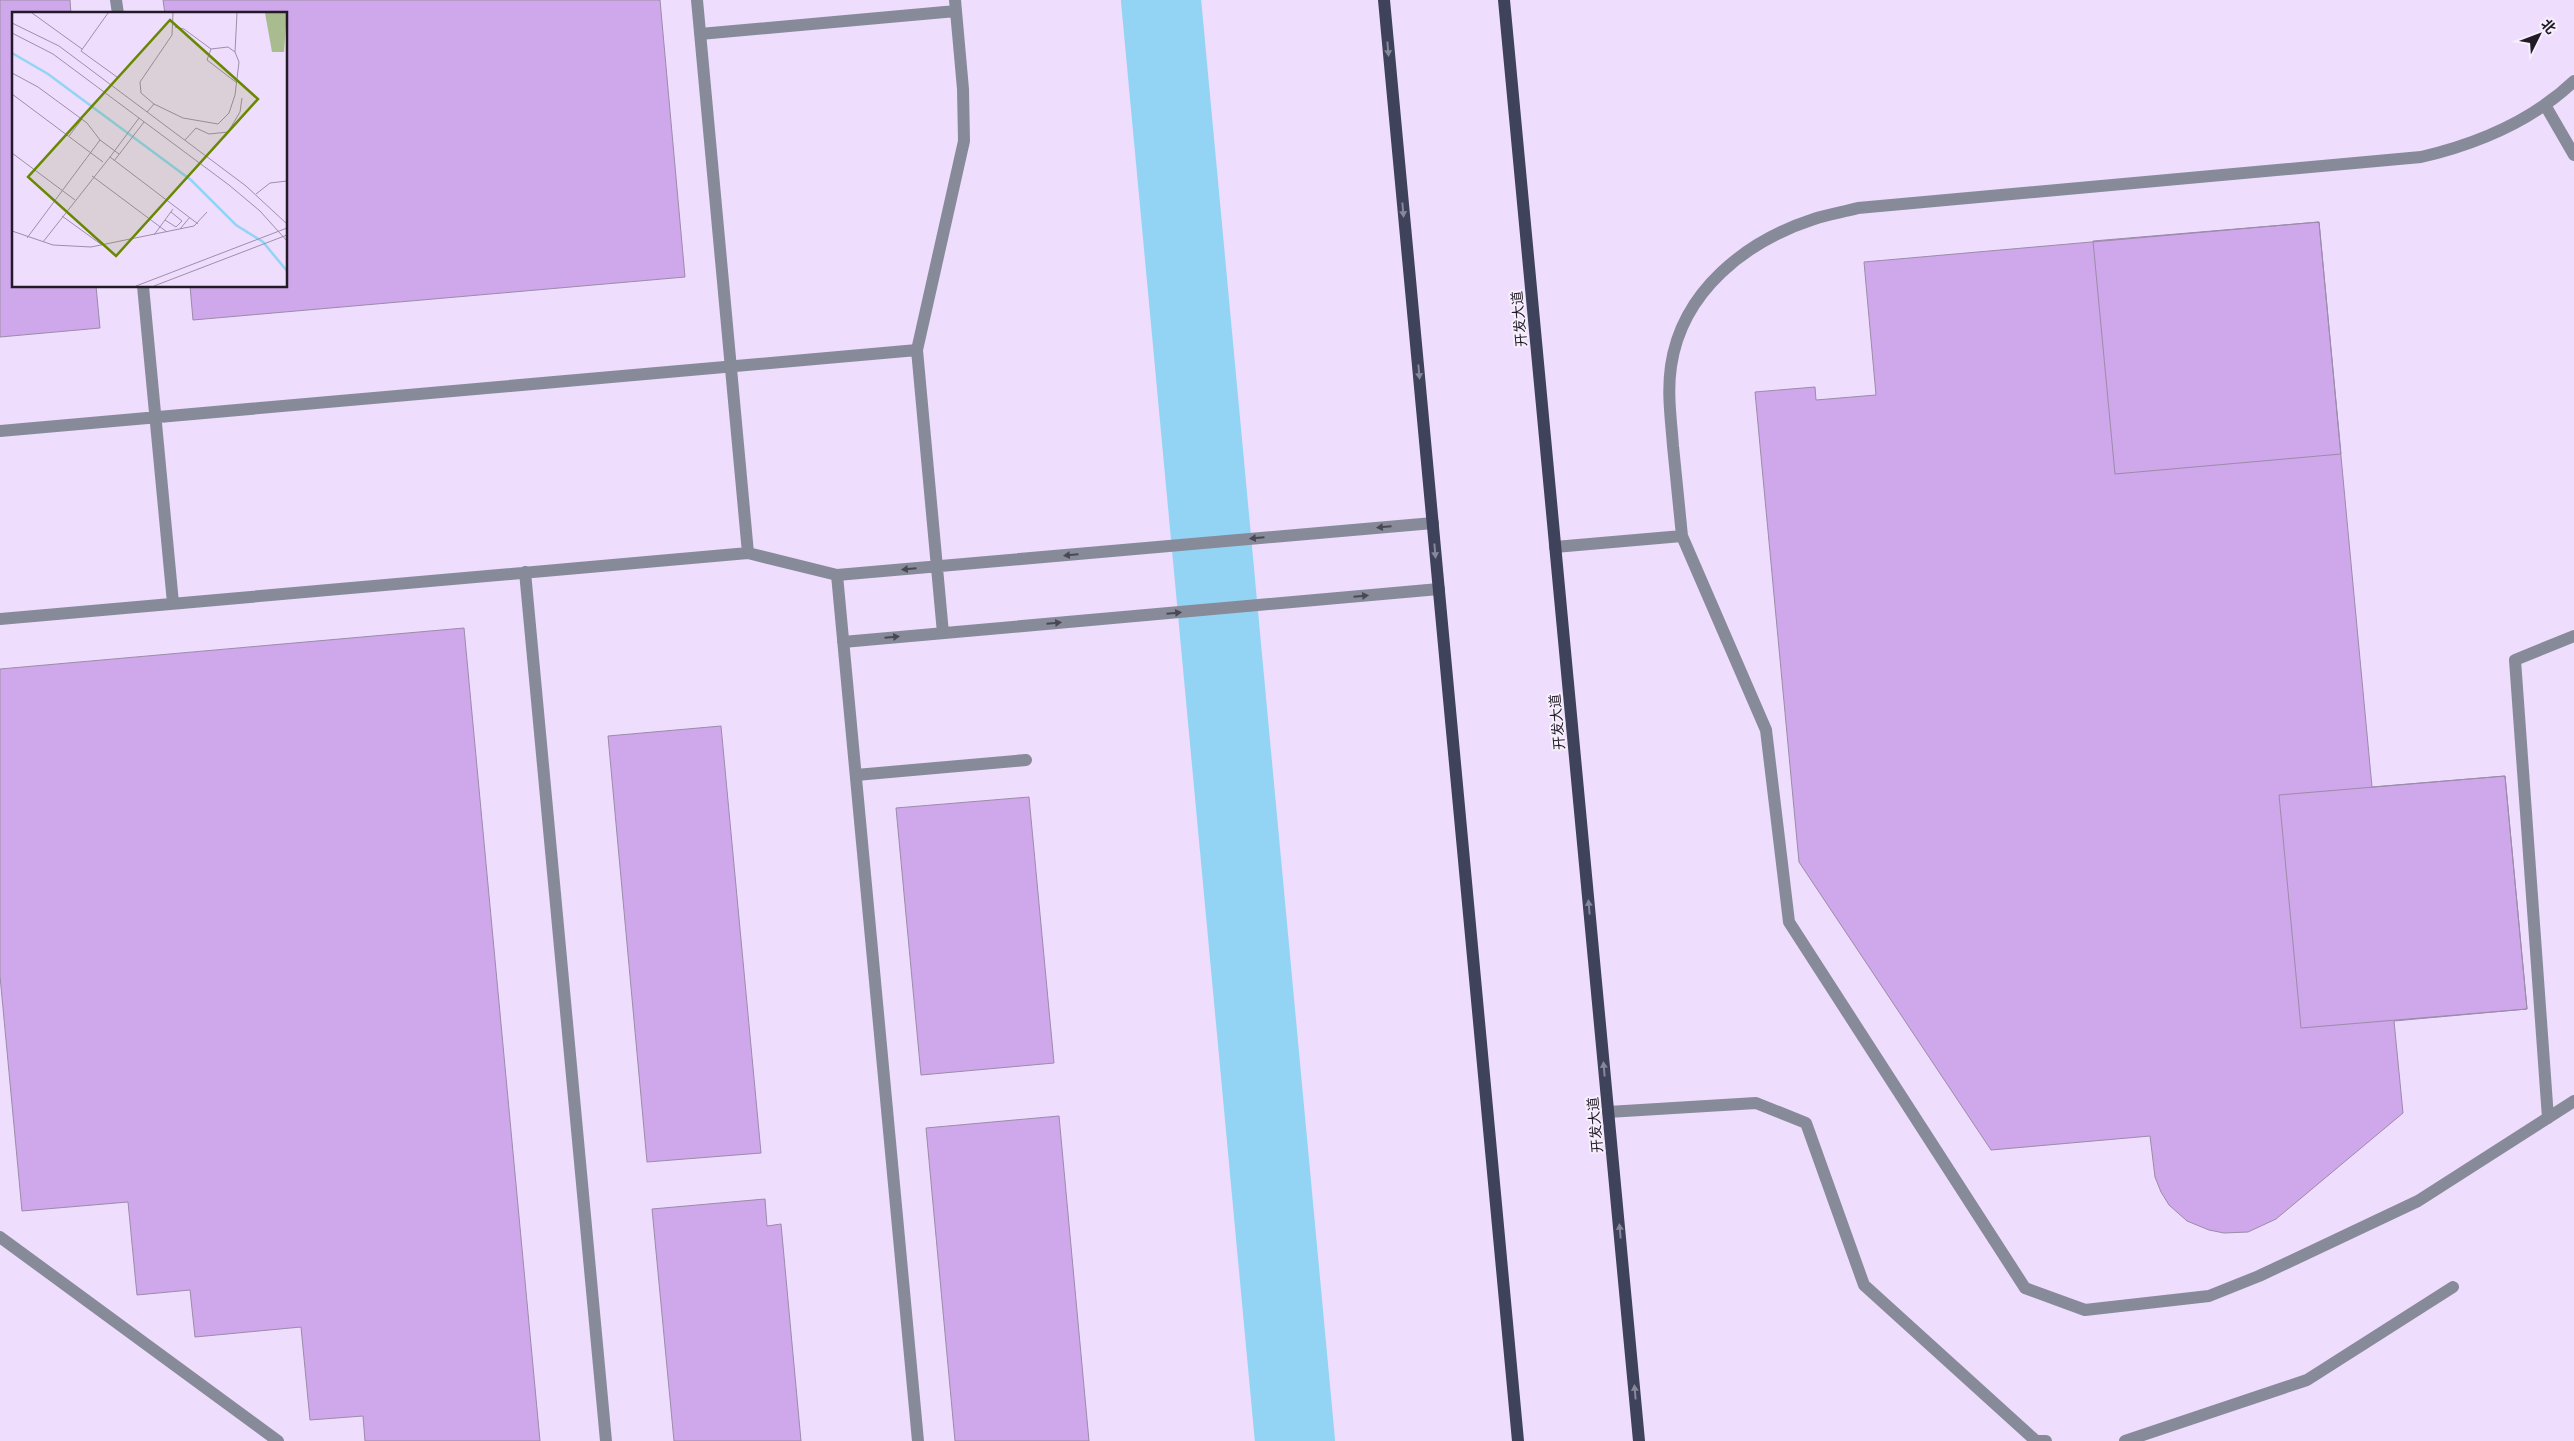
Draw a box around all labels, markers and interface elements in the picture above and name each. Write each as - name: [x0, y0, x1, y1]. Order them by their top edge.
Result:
- north arrow: [2514, 10, 2564, 60]
- inset map: [12, 12, 288, 288]
- text: 北: [2537, 14, 2561, 38]
- one-way arrow: [1384, 41, 1392, 57]
- one-way arrow: [1400, 203, 1408, 219]
- street label: 开发大道: [1507, 290, 1530, 348]
- one-way arrow: [1415, 364, 1423, 380]
- one-way arrow: [1376, 523, 1392, 531]
- one-way arrow: [1249, 534, 1265, 542]
- one-way arrow: [1431, 544, 1439, 560]
- one-way arrow: [1063, 551, 1079, 559]
- one-way arrow: [901, 565, 917, 573]
- one-way arrow: [1353, 592, 1369, 600]
- one-way arrow: [1166, 608, 1182, 616]
- one-way arrow: [1046, 619, 1062, 627]
- one-way arrow: [884, 633, 900, 641]
- street label: 开发大道: [1545, 693, 1568, 751]
- one-way arrow: [1585, 899, 1593, 915]
- one-way arrow: [1600, 1061, 1608, 1077]
- street label: 开发大道: [1583, 1096, 1606, 1154]
- one-way arrow: [1615, 1222, 1623, 1238]
- one-way arrow: [1630, 1384, 1638, 1400]

